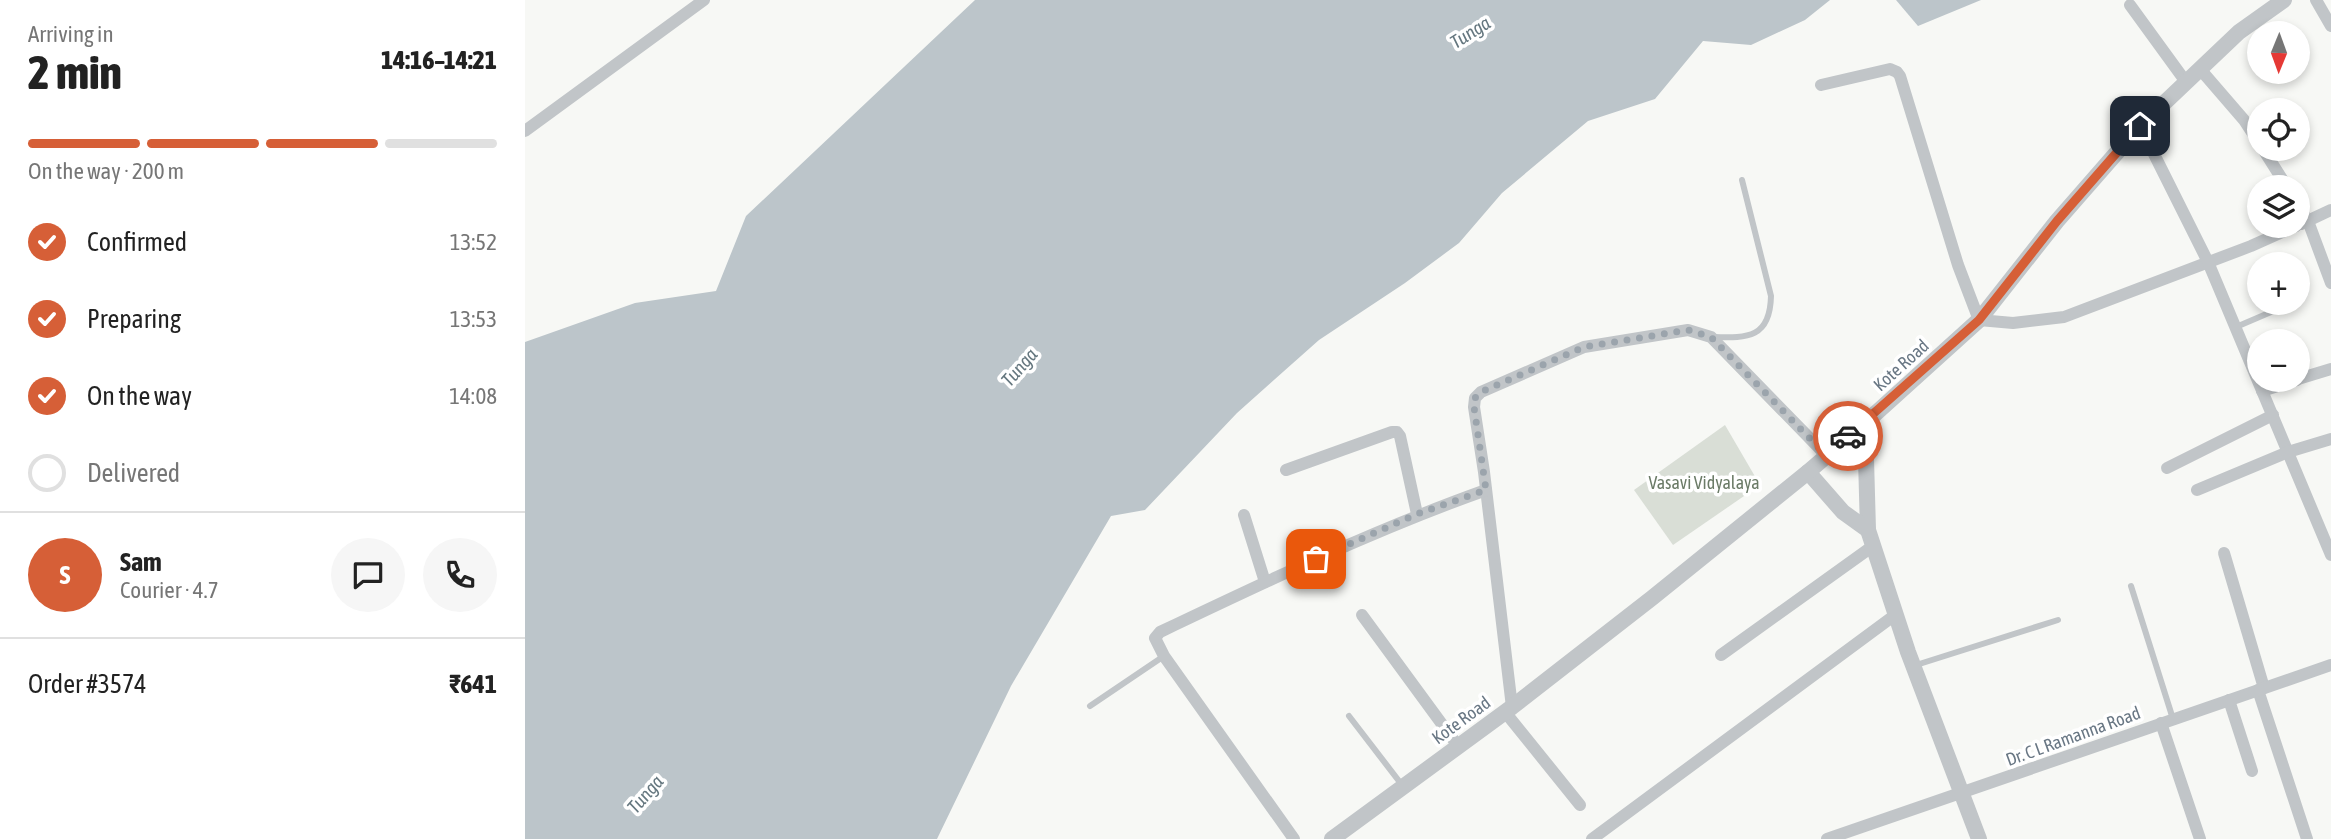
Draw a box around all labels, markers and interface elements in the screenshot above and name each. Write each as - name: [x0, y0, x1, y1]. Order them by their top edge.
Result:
- water label: Tunga: [1446, 11, 1494, 53]
- text: Arriving in: [28, 21, 114, 47]
- north arrow: [2247, 21, 2310, 84]
- map controls: [2247, 21, 2310, 392]
- text: 14:16–14:21: [381, 45, 497, 75]
- text: 2 min: [28, 46, 122, 99]
- pin: [2110, 96, 2170, 156]
- button: locate: [2247, 98, 2310, 161]
- icon: home: [2121, 107, 2159, 145]
- text: On the way · 200 m: [28, 158, 184, 184]
- button: layers: [2247, 175, 2310, 238]
- icon: check: [28, 223, 66, 261]
- text: Confirmed: [87, 227, 187, 257]
- text: 13:52: [450, 229, 497, 255]
- button: +: [2247, 252, 2310, 315]
- icon: check: [28, 300, 66, 338]
- text: Preparing: [87, 304, 181, 334]
- text: 13:53: [450, 306, 497, 332]
- button: −: [2247, 329, 2310, 392]
- street label: Kote Road: [1869, 335, 1933, 395]
- water label: Tunga: [997, 343, 1042, 391]
- icon: check: [28, 377, 66, 415]
- text: On the way: [87, 381, 192, 411]
- text: 14:08: [449, 383, 497, 409]
- courier: [1813, 401, 1883, 471]
- icon: car: [1829, 417, 1867, 455]
- text: Delivered: [87, 458, 180, 488]
- park label: Vasavi Vidyalaya: [1648, 472, 1760, 493]
- pin: [1286, 529, 1346, 589]
- button: chat: [331, 538, 405, 612]
- button: phone: [423, 538, 497, 612]
- icon: bag: [1297, 540, 1335, 578]
- text: Sam: [120, 547, 162, 577]
- text: S: [60, 560, 70, 590]
- text: Courier · 4.7: [120, 577, 219, 603]
- text: Order #3574: [28, 669, 147, 699]
- text: ₹641: [449, 669, 497, 699]
- street label: Kote Road: [1428, 692, 1494, 748]
- street label: Dr. C L Ramanna Road: [2003, 702, 2143, 770]
- water label: Tunga: [623, 770, 668, 818]

